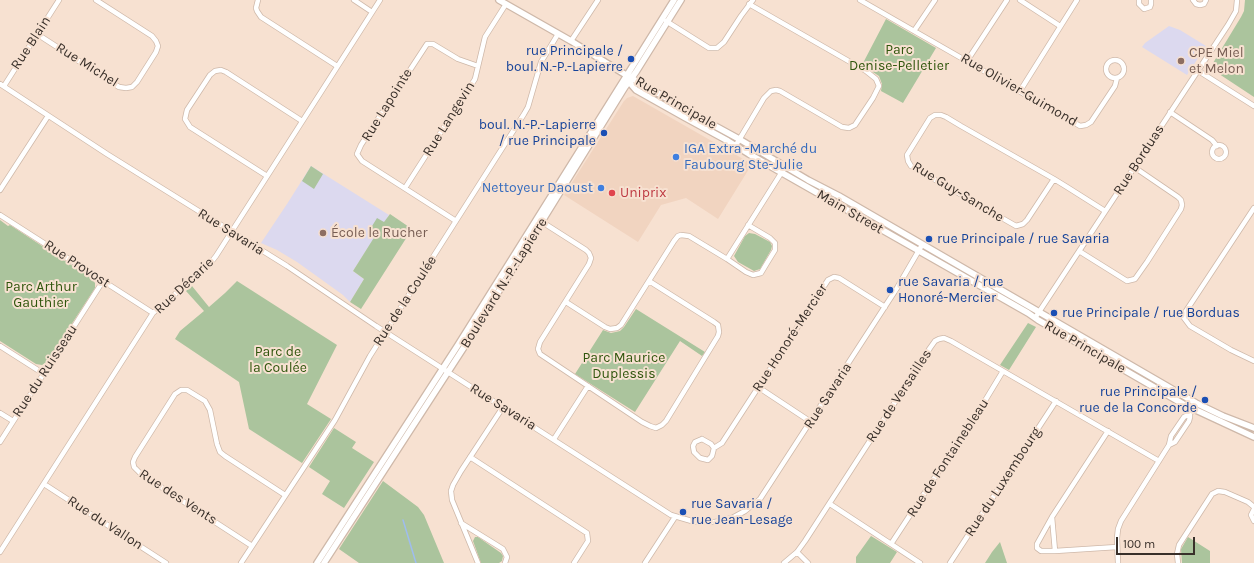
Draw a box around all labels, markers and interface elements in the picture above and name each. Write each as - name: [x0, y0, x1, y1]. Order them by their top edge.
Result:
- street label: Rue Blain: [7, 13, 55, 73]
- street label: Rue Michel: [53, 39, 121, 91]
- park label: Parc Denise-Pelletier: [849, 42, 949, 74]
- place label: rue Principale / boul. N.-P.-Lapierre: [506, 43, 623, 76]
- place label: CPE Miel et Melon: [1189, 45, 1244, 78]
- street label: Rue Olivier-Guimond: [958, 50, 1080, 130]
- marker: rue Principale / boul. N.-P.-Lapierre: [626, 54, 636, 64]
- marker: CPE Miel et Melon: [1176, 56, 1186, 66]
- street label: Rue Lapointe: [358, 65, 416, 145]
- street label: Rue Principale: [632, 73, 720, 133]
- street label: Rue Langevin: [419, 79, 479, 159]
- place label: boul. N.-P.-Lapierre / rue Principale: [479, 117, 596, 150]
- street label: Rue Borduas: [1110, 122, 1168, 198]
- marker: boul. N.-P.-Lapierre / rue Principale: [599, 128, 609, 138]
- place label: IGA Extra -Marché du Faubourg Ste-Julie: [684, 141, 817, 174]
- marker: IGA Extra -Marché du Faubourg Ste-Julie: [671, 152, 681, 162]
- street label: Rue Guy-Sanche: [909, 158, 1007, 226]
- place label: Nettoyeur Daoust: [482, 180, 593, 196]
- marker: Nettoyeur Daoust: [596, 183, 606, 193]
- place label: Uniprix: [620, 185, 666, 201]
- street label: Main Street: [814, 186, 886, 238]
- marker: Uniprix: [607, 188, 617, 198]
- street label: Rue Savaria: [195, 205, 267, 259]
- street label: Boulevard N.-P.-Lapierre: [457, 215, 551, 351]
- place label: École le Rucher: [331, 225, 428, 241]
- marker: École le Rucher: [318, 228, 328, 238]
- place label: rue Principale / rue Savaria: [937, 231, 1109, 247]
- marker: rue Principale / rue Savaria: [924, 234, 934, 244]
- street label: Rue Provost: [41, 236, 113, 292]
- street label: Rue de la Coulée: [370, 253, 440, 349]
- street label: Rue Décarie: [151, 254, 217, 318]
- place label: rue Savaria / rue Honoré-Mercier: [898, 274, 1003, 306]
- park label: Parc Arthur Gauthier: [5, 279, 77, 312]
- street label: Rue Honoré-Mercier: [749, 281, 831, 395]
- marker: rue Savaria / rue Honoré-Mercier: [885, 285, 895, 295]
- place label: rue Principale / rue Borduas: [1062, 305, 1240, 321]
- marker: rue Principale / rue Borduas: [1049, 308, 1059, 318]
- street label: Rue Principale: [1041, 317, 1129, 377]
- street label: Rue du Ruisseau: [9, 322, 81, 420]
- park label: Parc de la Coulée: [249, 344, 307, 376]
- street label: Rue de Versailles: [863, 346, 935, 446]
- park label: Parc Maurice Duplessis: [583, 350, 665, 382]
- street label: Rue Savaria: [800, 360, 856, 432]
- street label: Rue Savaria: [467, 380, 539, 434]
- place label: rue Principale / rue de la Concorde: [1079, 384, 1197, 416]
- marker: rue Principale / rue de la Concorde: [1200, 395, 1210, 405]
- street label: Rue de Fontainebleau: [903, 396, 993, 520]
- street label: Rue du Luxembourg: [961, 424, 1045, 540]
- street label: Rue des Vents: [136, 466, 220, 528]
- street label: Rue du Vallon: [64, 492, 146, 554]
- place label: rue Savaria / rue Jean-Lesage: [691, 496, 793, 528]
- marker: rue Savaria / rue Jean-Lesage: [678, 507, 688, 517]
- scale bar: [1118, 529, 1197, 555]
- text: 100 m: [1123, 537, 1155, 551]

